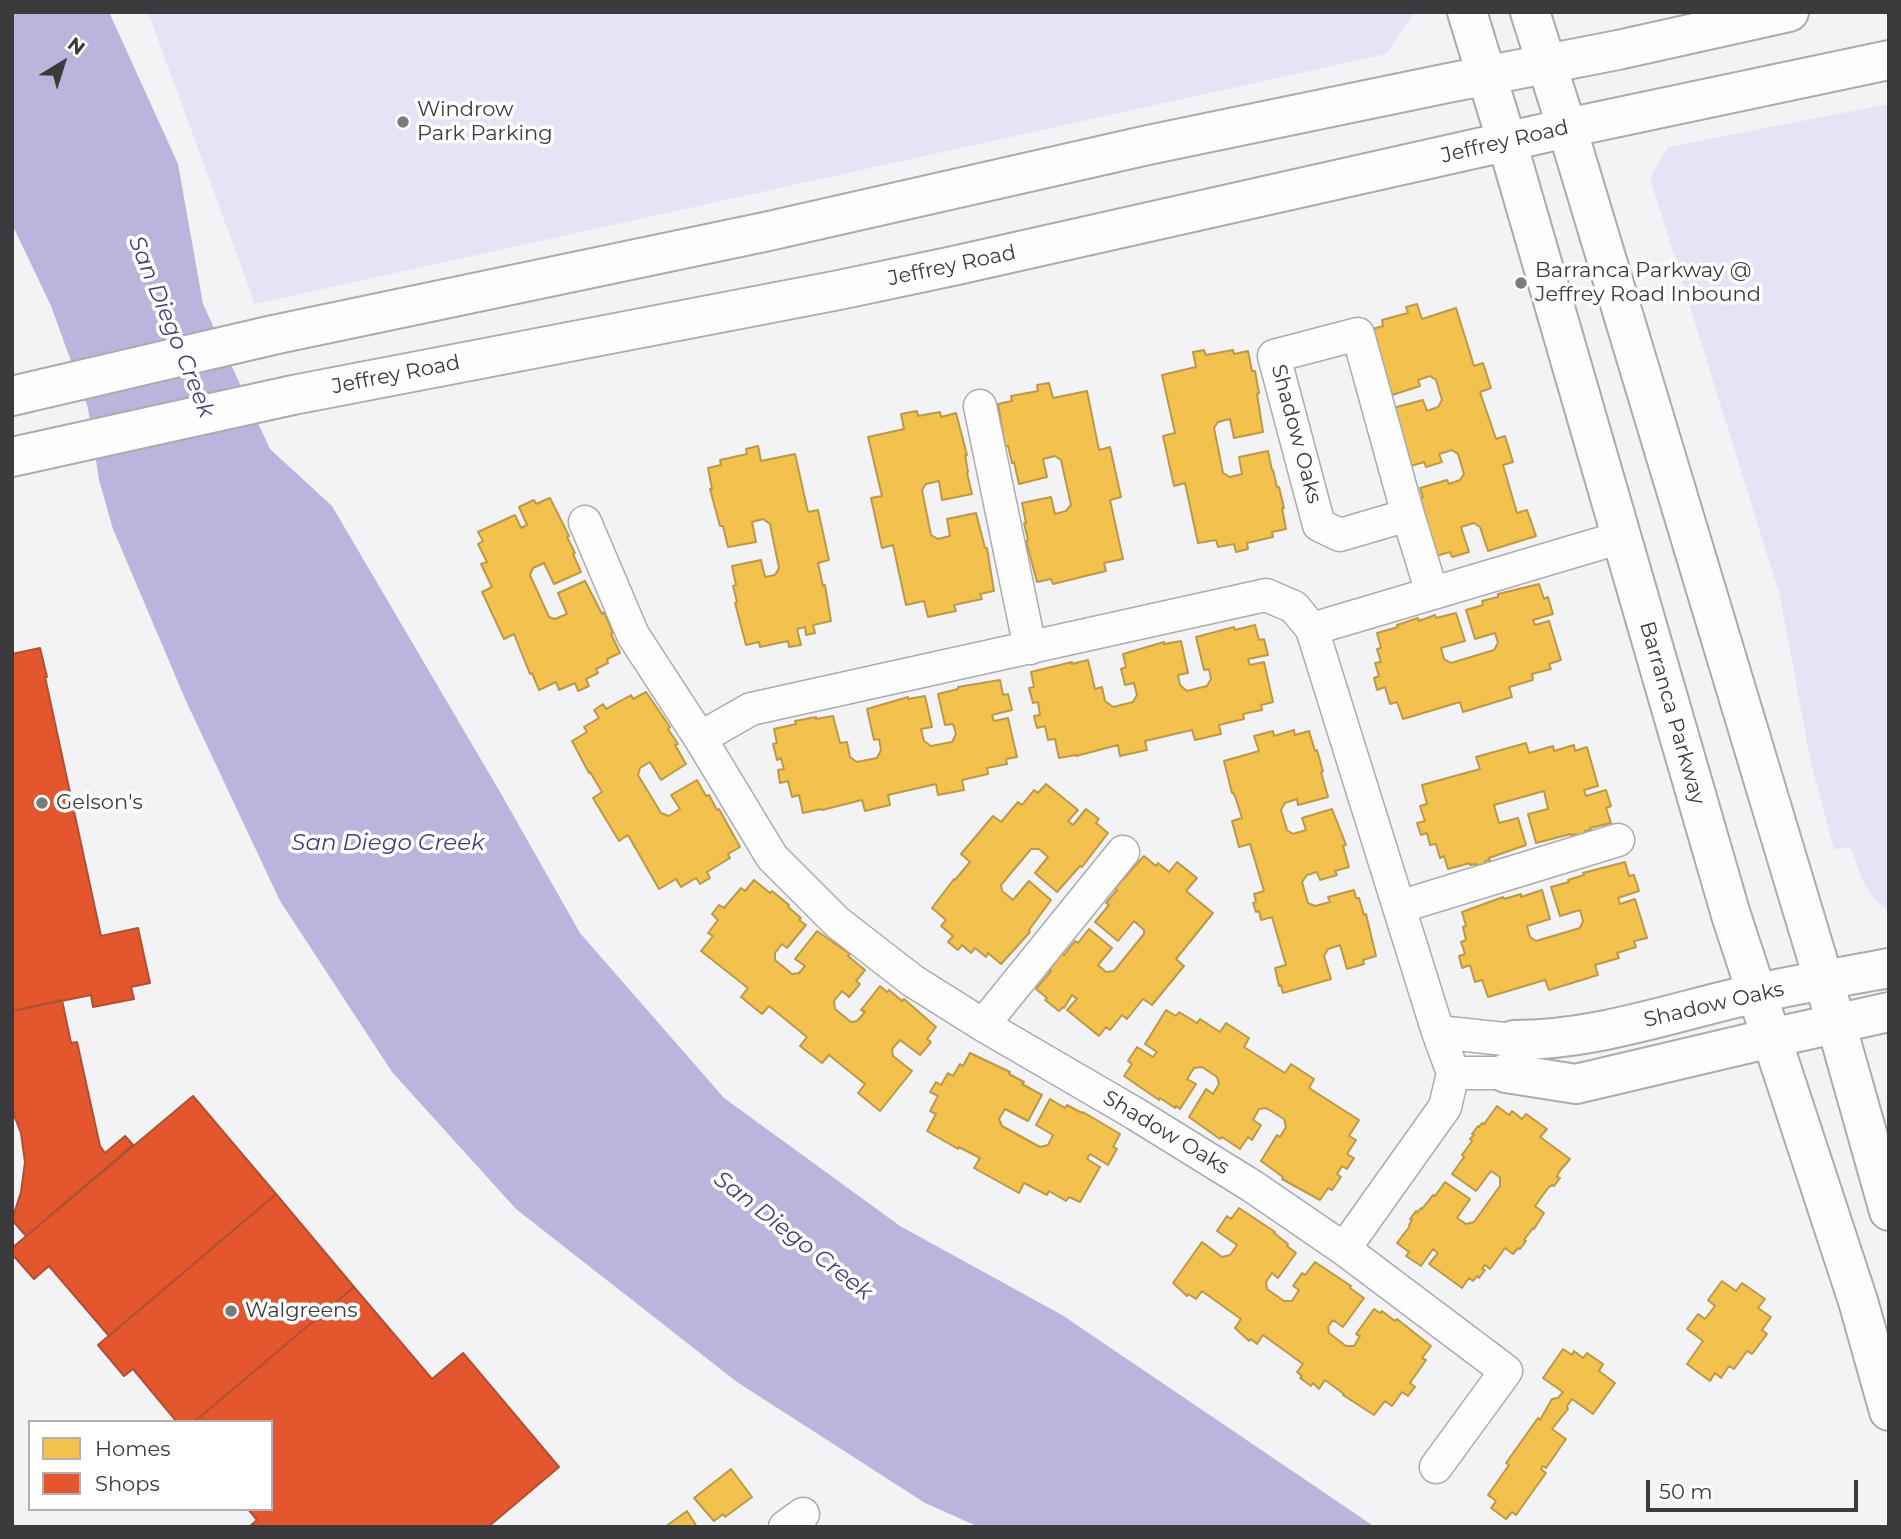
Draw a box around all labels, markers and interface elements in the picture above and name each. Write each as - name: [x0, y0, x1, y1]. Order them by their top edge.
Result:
- north arrow: [28, 28, 98, 98]
- text: N: [63, 32, 89, 60]
- place label: Windrow Park Parking: [417, 97, 553, 147]
- marker: Windrow Park Parking: [395, 114, 411, 130]
- street label: Jeffrey Road: [1439, 115, 1571, 169]
- water label: San Diego Creek: [122, 232, 220, 422]
- street label: Jeffrey Road: [886, 240, 1018, 292]
- place label: Barranca Parkway @ Jeffrey Road Inbound: [1535, 258, 1761, 308]
- marker: Barranca Parkway @ Jeffrey Road Inbound: [1513, 275, 1529, 291]
- street label: Jeffrey Road: [330, 350, 462, 400]
- street label: Shadow Oaks: [1265, 362, 1327, 506]
- street label: Barranca Parkway: [1634, 619, 1710, 807]
- place label: Gelson's: [56, 790, 143, 816]
- marker: Gelson's: [34, 795, 50, 811]
- water label: San Diego Creek: [291, 829, 485, 857]
- street label: Shadow Oaks: [1641, 977, 1787, 1033]
- street label: Shadow Oaks: [1098, 1085, 1234, 1181]
- water label: San Diego Creek: [708, 1166, 878, 1306]
- place label: Walgreens: [245, 1298, 358, 1324]
- marker: Walgreens: [223, 1303, 239, 1319]
- legend: [28, 1420, 273, 1511]
- text: Homes: [95, 1436, 170, 1461]
- scale bar: [1649, 1466, 1861, 1510]
- text: Shops: [95, 1471, 160, 1496]
- text: 50 m: [1659, 1479, 1713, 1504]

